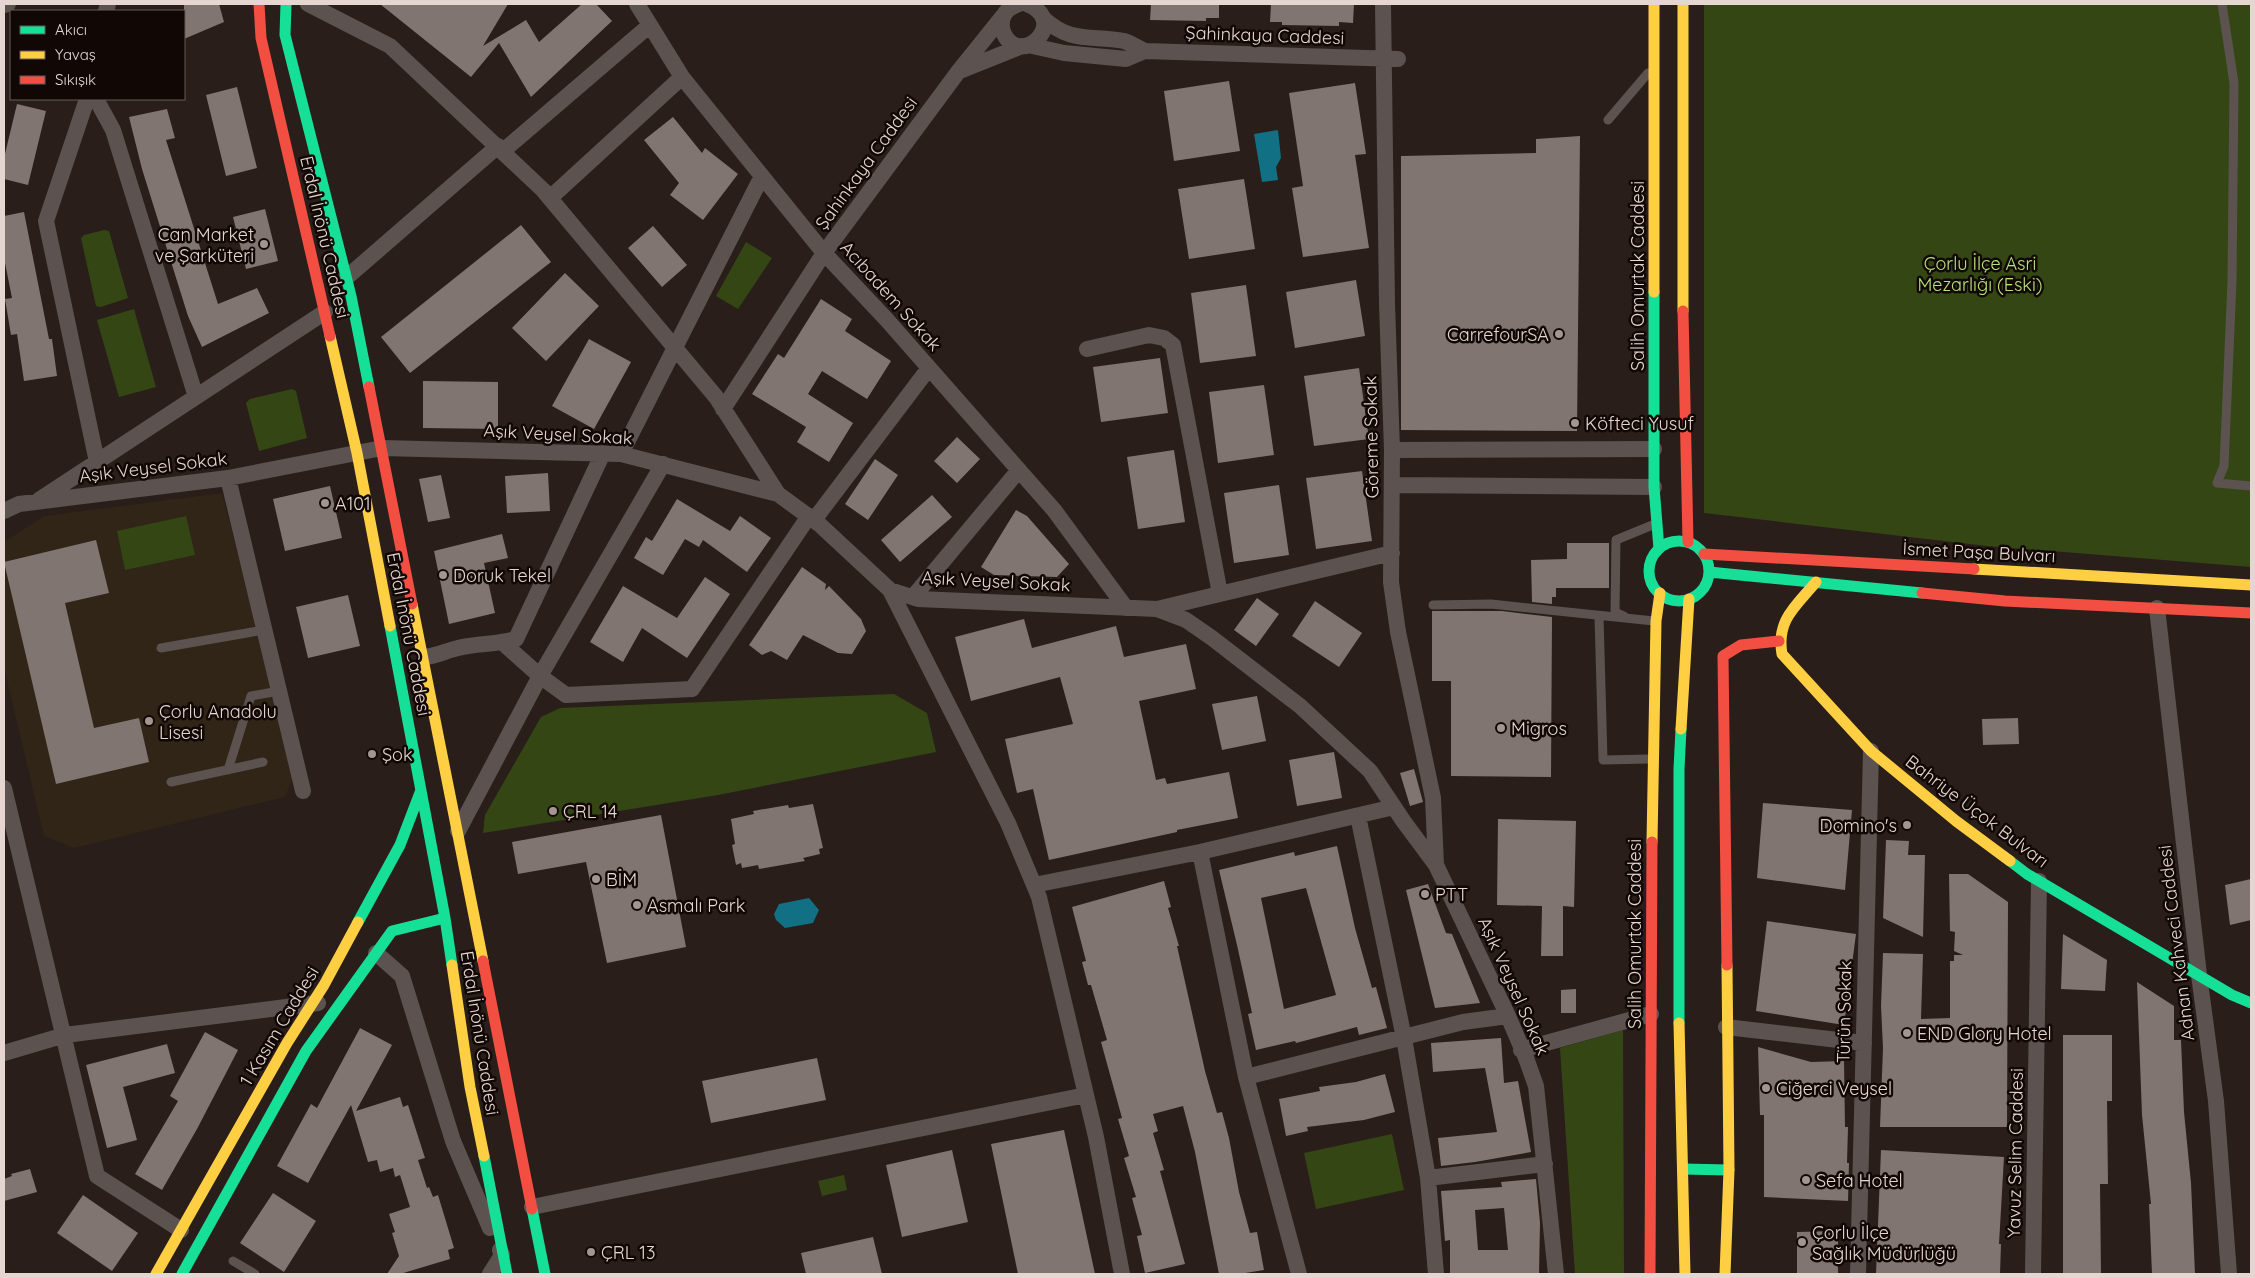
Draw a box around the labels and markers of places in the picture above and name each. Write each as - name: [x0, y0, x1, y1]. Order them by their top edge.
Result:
- place label: Can Market ve Şarküteri: [155, 223, 254, 267]
- marker: Can Market ve Şarküteri: [258, 238, 270, 250]
- place label: CarrefourSA: [1447, 323, 1549, 346]
- marker: CarrefourSA: [1553, 328, 1565, 340]
- place label: Köfteci Yusuf: [1585, 412, 1694, 435]
- marker: Köfteci Yusuf: [1569, 417, 1581, 429]
- place label: A101: [335, 492, 371, 515]
- marker: A101: [319, 497, 331, 509]
- place label: Doruk Tekel: [453, 564, 551, 587]
- marker: Doruk Tekel: [437, 569, 449, 581]
- place label: Çorlu Anadolu Lisesi: [159, 700, 277, 744]
- marker: Çorlu Anadolu Lisesi: [143, 715, 155, 727]
- place label: Migros: [1511, 717, 1567, 740]
- marker: Migros: [1495, 722, 1507, 734]
- place label: Şok: [382, 743, 413, 766]
- marker: Şok: [366, 748, 378, 760]
- place label: ÇRL 14: [563, 800, 617, 823]
- marker: ÇRL 14: [547, 805, 559, 817]
- place label: Domino's: [1820, 814, 1897, 837]
- marker: Domino's: [1901, 819, 1913, 831]
- place label: BİM: [606, 868, 637, 891]
- marker: BİM: [590, 873, 602, 885]
- place label: PTT: [1435, 883, 1468, 906]
- marker: PTT: [1419, 888, 1431, 900]
- place label: Asmalı Park: [647, 894, 745, 917]
- marker: Asmalı Park: [631, 899, 643, 911]
- place label: END Glory Hotel: [1917, 1022, 2052, 1045]
- marker: END Glory Hotel: [1901, 1027, 1913, 1039]
- place label: Ciğerci Veysel: [1776, 1077, 1892, 1100]
- marker: Ciğerci Veysel: [1760, 1082, 1772, 1094]
- place label: Sefa Hotel: [1816, 1169, 1903, 1192]
- marker: Sefa Hotel: [1800, 1174, 1812, 1186]
- place label: Çorlu İlçe Sağlık Müdürlüğü: [1812, 1221, 1956, 1265]
- marker: Çorlu İlçe Sağlık Müdürlüğü: [1796, 1236, 1808, 1248]
- place label: ÇRL 13: [601, 1241, 655, 1264]
- marker: ÇRL 13: [585, 1246, 597, 1258]

